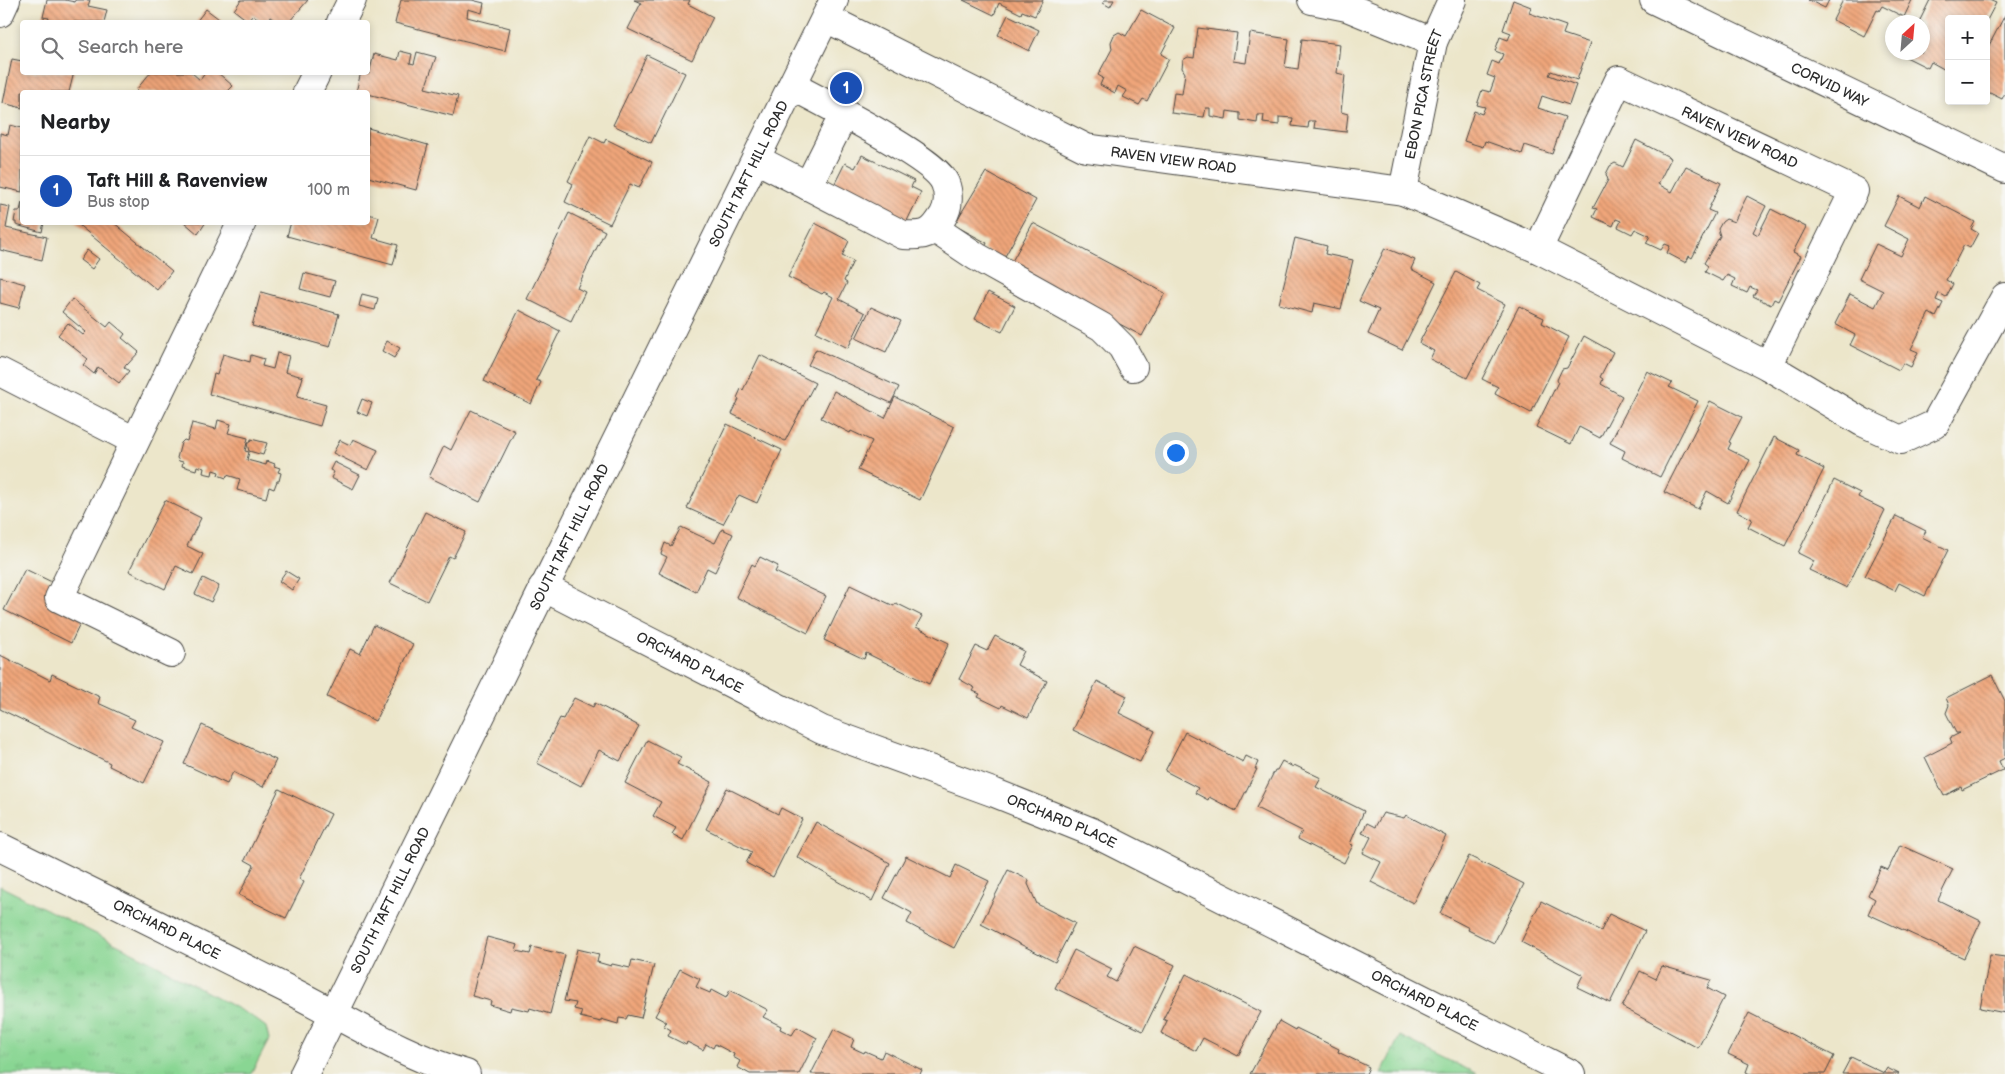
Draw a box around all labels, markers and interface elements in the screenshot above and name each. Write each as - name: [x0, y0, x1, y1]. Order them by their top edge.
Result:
- north arrow: [1885, 15, 1930, 60]
- map controls: [1945, 15, 1990, 105]
- button: +: [1945, 15, 1990, 60]
- search box: [20, 20, 370, 75]
- street label: EBON PICA STREET: [1402, 26, 1447, 161]
- icon: search: [38, 34, 66, 62]
- text: Search here: [78, 36, 183, 59]
- street label: CORVID WAY: [1788, 59, 1872, 111]
- button: −: [1945, 60, 1990, 105]
- pin: 1: [830, 69, 862, 107]
- street label: SOUTH TAFT HILL ROAD: [705, 98, 792, 250]
- street label: RAVEN VIEW ROAD: [1679, 103, 1801, 172]
- text: Nearby: [40, 110, 110, 135]
- street label: RAVEN VIEW ROAD: [1109, 143, 1237, 177]
- text: Taft Hill & Ravenview: [87, 170, 267, 193]
- text: 1: [53, 181, 59, 200]
- text: 100 m: [307, 181, 350, 200]
- text: Bus stop: [87, 193, 150, 212]
- your location: [1163, 440, 1189, 466]
- street label: SOUTH TAFT HILL ROAD: [526, 461, 613, 613]
- street label: ORCHARD PLACE: [633, 628, 746, 697]
- street label: ORCHARD PLACE: [1004, 791, 1119, 852]
- street label: SOUTH TAFT HILL ROAD: [347, 824, 434, 976]
- street label: ORCHARD PLACE: [110, 896, 223, 963]
- street label: ORCHARD PLACE: [1368, 966, 1481, 1035]

